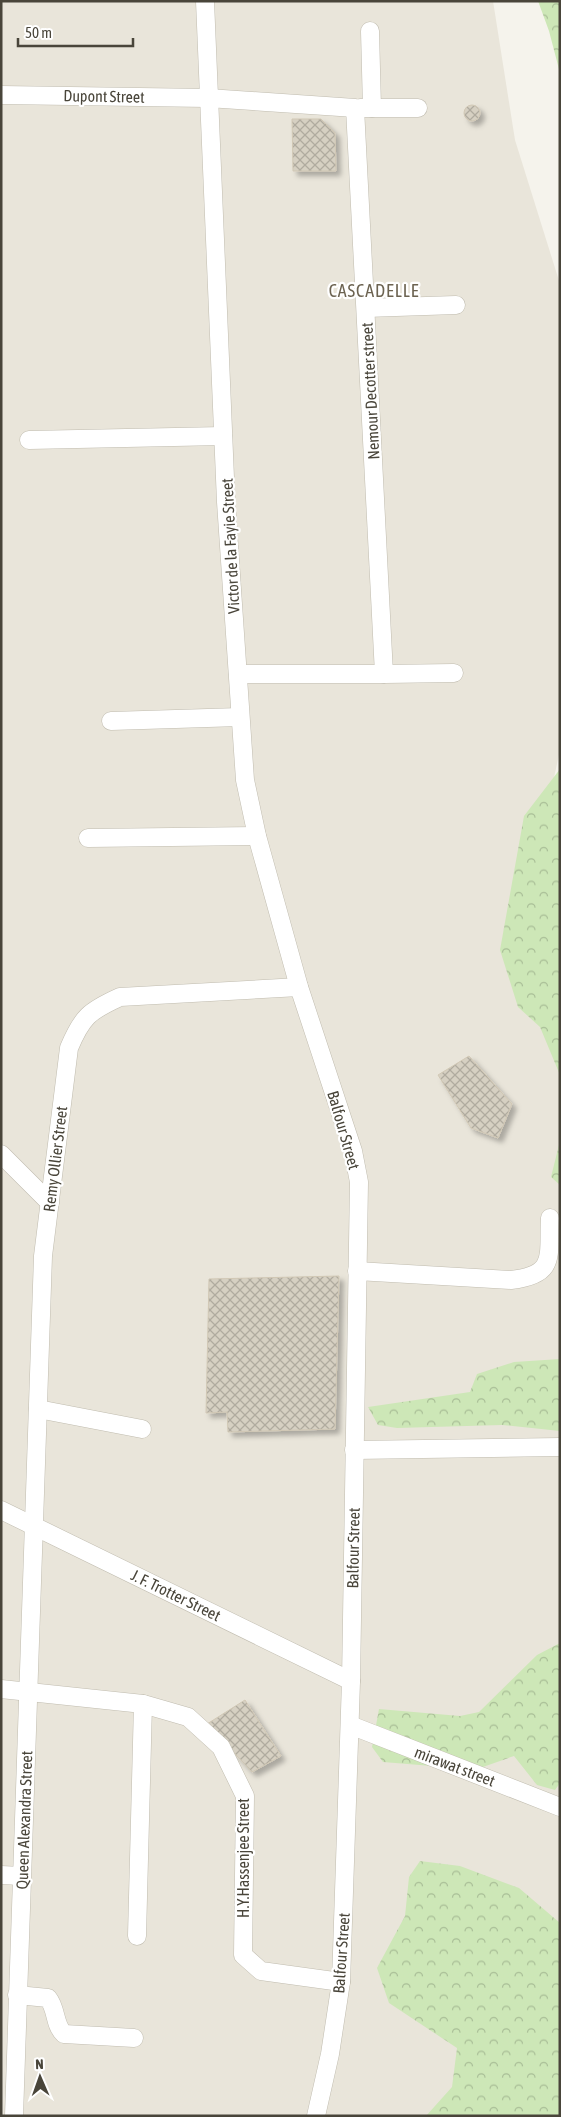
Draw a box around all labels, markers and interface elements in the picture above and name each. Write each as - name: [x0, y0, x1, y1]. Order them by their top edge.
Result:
- scale bar: [18, 15, 132, 47]
- text: 50 m: [25, 24, 52, 41]
- street label: Dupont Street: [63, 86, 145, 107]
- district label: CASCADELLE: [329, 280, 419, 301]
- street label: Nemour Decotter street: [357, 322, 383, 460]
- street label: Victor de la Fayie Street: [217, 477, 244, 614]
- street label: Balfour Street: [324, 1089, 364, 1172]
- street label: Remy Ollier Street: [40, 1105, 71, 1213]
- street label: Balfour Street: [343, 1507, 363, 1589]
- street label: J. F. Trotter Street: [128, 1566, 224, 1625]
- street label: mirawat street: [412, 1742, 498, 1790]
- street label: Queen Alexandra Street: [13, 1750, 35, 1890]
- street label: H.Y.Hassenjee Street: [234, 1798, 253, 1918]
- street label: Balfour Street: [329, 1912, 353, 1994]
- north arrow: [15, 2052, 65, 2102]
- text: N: [35, 2056, 44, 2072]

